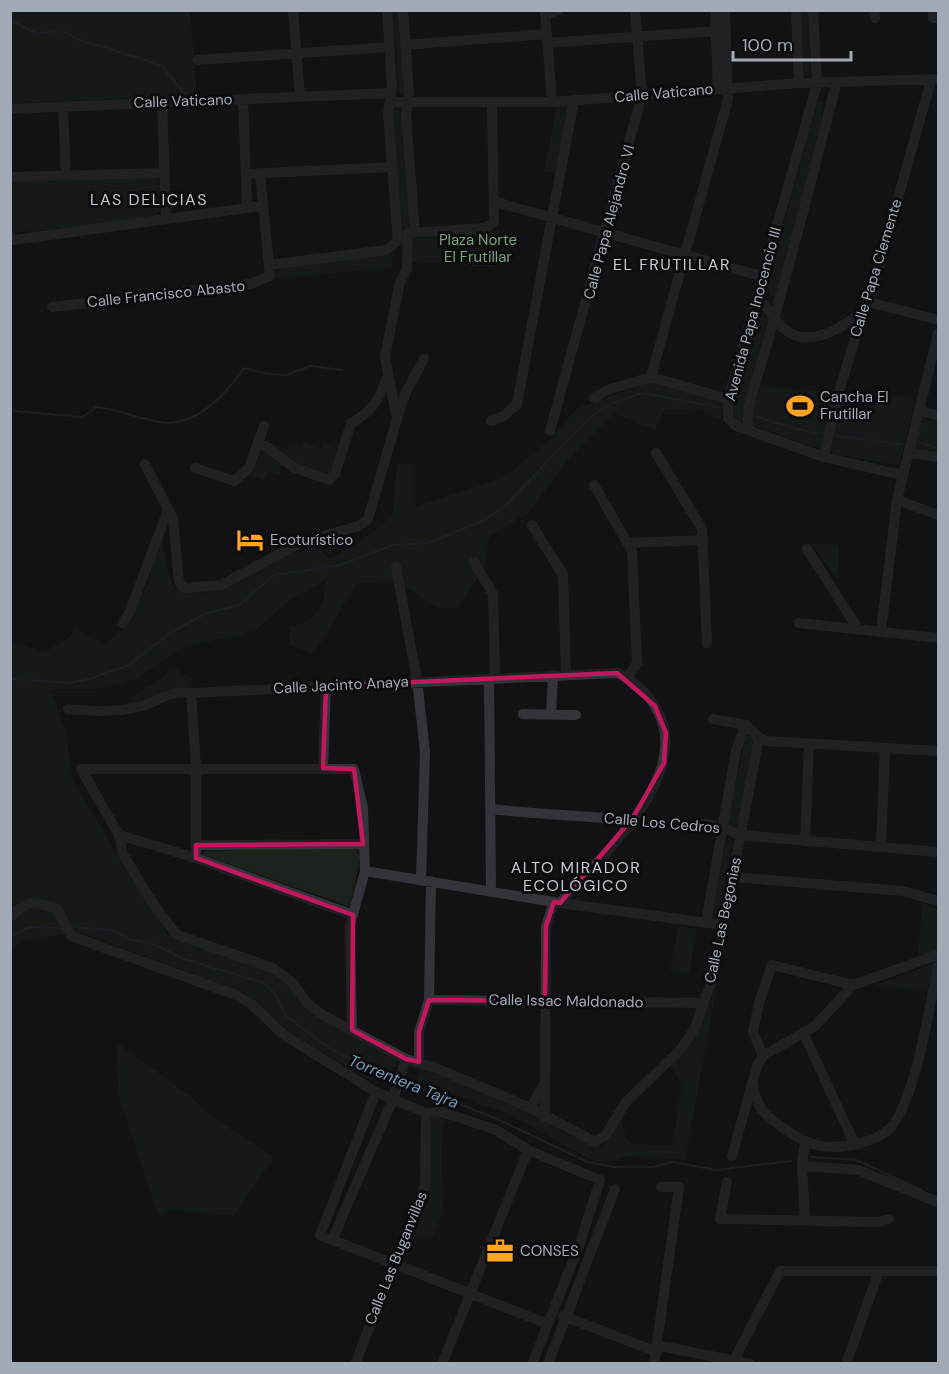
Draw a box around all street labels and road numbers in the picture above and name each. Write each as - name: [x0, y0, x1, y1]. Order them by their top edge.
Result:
- street label: Calle Vaticano: [614, 79, 714, 107]
- street label: Calle Vaticano: [133, 89, 233, 113]
- street label: Calle Papa Alejandro VI: [579, 142, 639, 302]
- street label: Calle Papa Clemente: [845, 196, 907, 340]
- street label: Avenida Papa Inocencio III: [720, 225, 786, 403]
- street label: Calle Francisco Abasto: [86, 276, 246, 312]
- street label: Calle Jacinto Anaya: [273, 671, 409, 699]
- street label: Calle Los Cedros: [603, 808, 721, 838]
- street label: Calle Las Begonias: [700, 855, 746, 985]
- street label: Calle Issac Maldonado: [488, 990, 644, 1012]
- street label: Calle Las Buganvillas: [360, 1188, 432, 1328]

